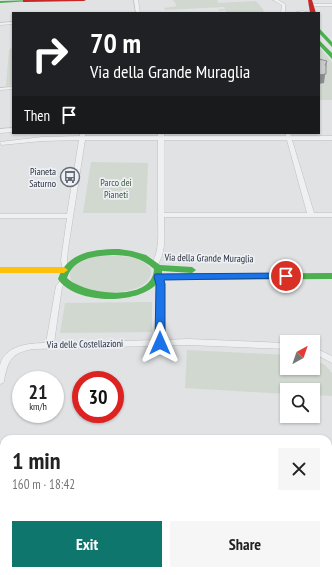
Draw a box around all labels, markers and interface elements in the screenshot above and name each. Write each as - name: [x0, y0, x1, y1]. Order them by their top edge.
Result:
- text: 70 m: [90, 24, 141, 61]
- icon: right: [24, 28, 76, 80]
- text: Via della Grande Muraglia: [90, 60, 250, 83]
- icon: arrive: [58, 104, 80, 126]
- text: Then: [24, 106, 50, 125]
- place label: Pianeta Saturno: [29, 165, 56, 190]
- bus stop icon: Pianeta Saturno: [59, 166, 81, 188]
- park label: Parco dei Pianeti: [100, 176, 132, 201]
- street label: Via della Grande Muraglia: [163, 251, 254, 265]
- pin: [269, 259, 303, 293]
- icon: arrive: [275, 265, 297, 287]
- position arrow: [139, 322, 181, 364]
- north arrow: [280, 335, 320, 375]
- map controls: [280, 335, 320, 423]
- street label: Via delle Costellazioni: [46, 337, 123, 351]
- speed limit sign: 30: [72, 371, 124, 423]
- text: 21: [28, 379, 48, 405]
- button: search: [280, 383, 320, 423]
- text: km/h: [29, 400, 47, 413]
- text: 1 min: [12, 445, 60, 476]
- button: close: [278, 448, 320, 490]
- text: 160 m · 18:42: [12, 476, 75, 493]
- button: Exit: [12, 521, 162, 567]
- button: Share: [170, 521, 320, 567]

